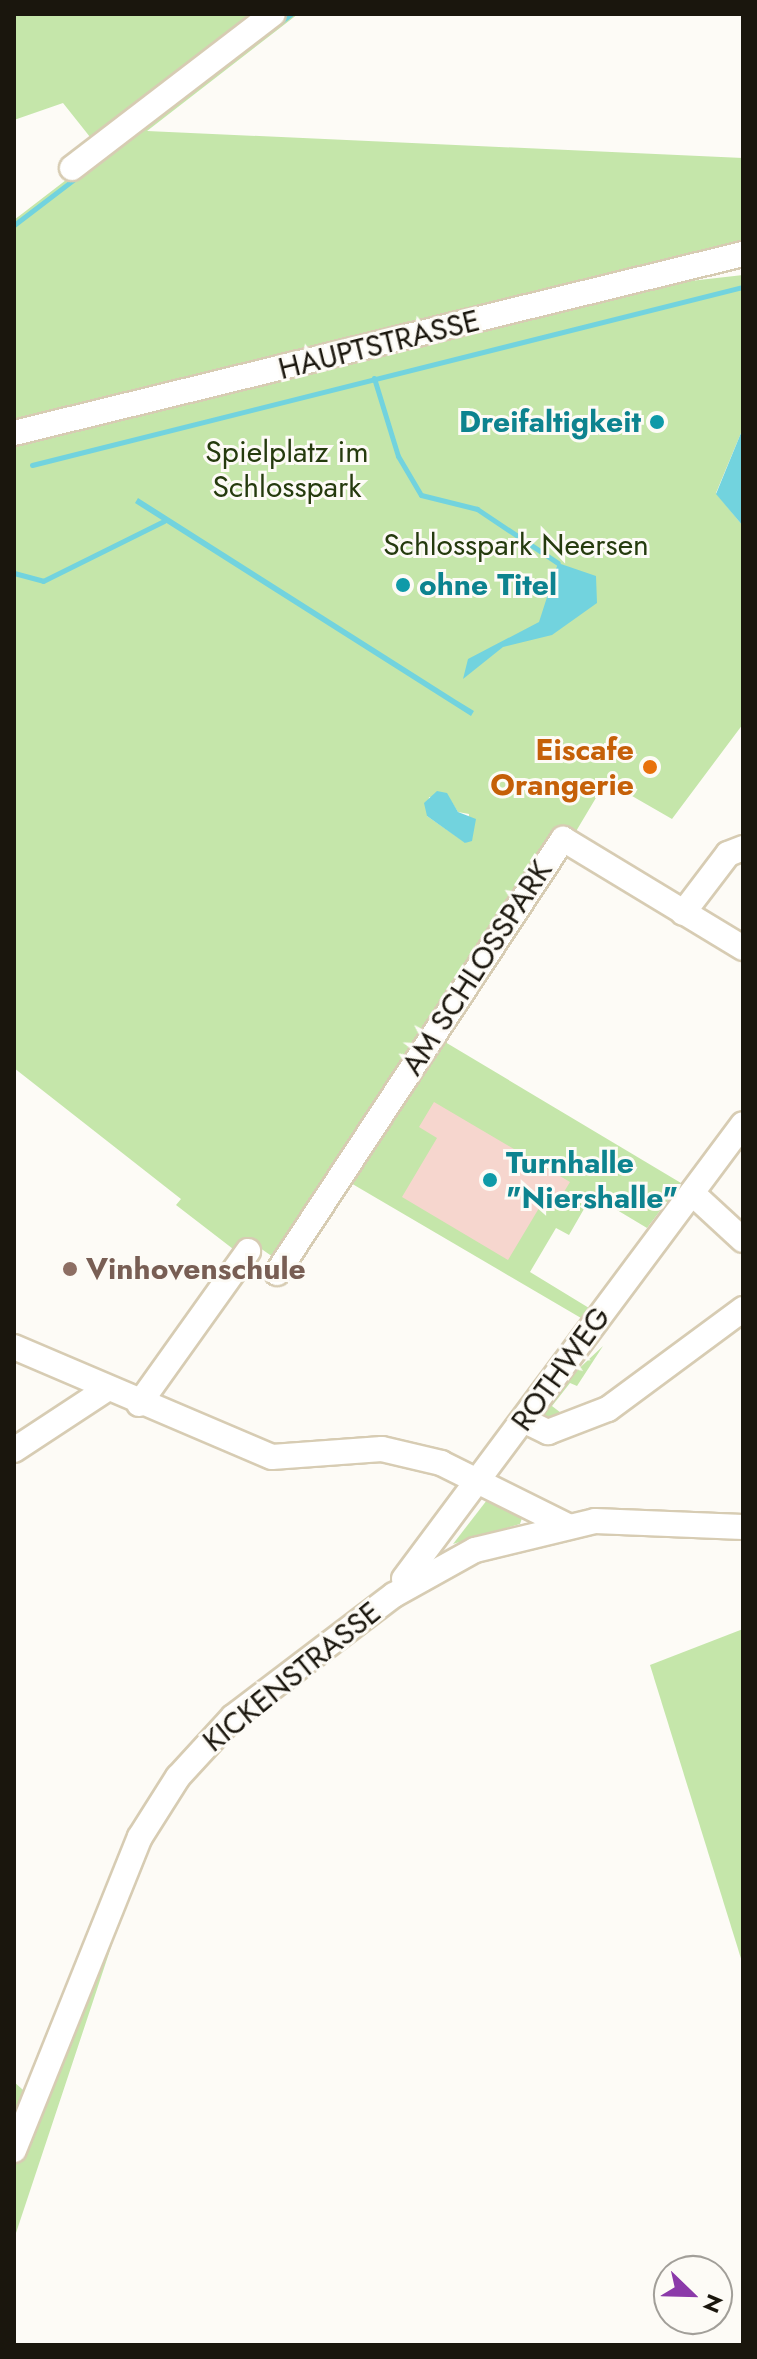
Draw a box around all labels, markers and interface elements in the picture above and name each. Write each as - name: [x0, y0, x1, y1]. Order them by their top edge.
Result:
- street label: HAUPTSTRASSE: [275, 303, 483, 387]
- place label: Dreifaltigkeit: [459, 404, 641, 440]
- marker: Dreifaltigkeit: [648, 413, 666, 431]
- park label: Spielplatz im Schlosspark: [205, 434, 369, 504]
- park label: Schlosspark Neersen: [383, 527, 649, 563]
- place label: ohne Titel: [419, 567, 557, 603]
- marker: ohne Titel: [394, 576, 412, 594]
- place label: Eiscafe Orangerie: [490, 732, 634, 802]
- marker: Eiscafe Orangerie: [641, 758, 659, 776]
- street label: AM SCHLOSSPARK: [394, 854, 560, 1082]
- place label: Turnhalle "Niershalle": [506, 1145, 678, 1216]
- marker: Turnhalle "Niershalle": [481, 1171, 499, 1189]
- place label: Vinhovenschule: [86, 1251, 306, 1287]
- marker: Vinhovenschule: [61, 1260, 79, 1278]
- street label: ROTHWEG: [504, 1300, 618, 1438]
- street label: KICKENSTRASSE: [196, 1594, 388, 1760]
- north arrow: [653, 2255, 733, 2335]
- text: N: [695, 2289, 731, 2318]

